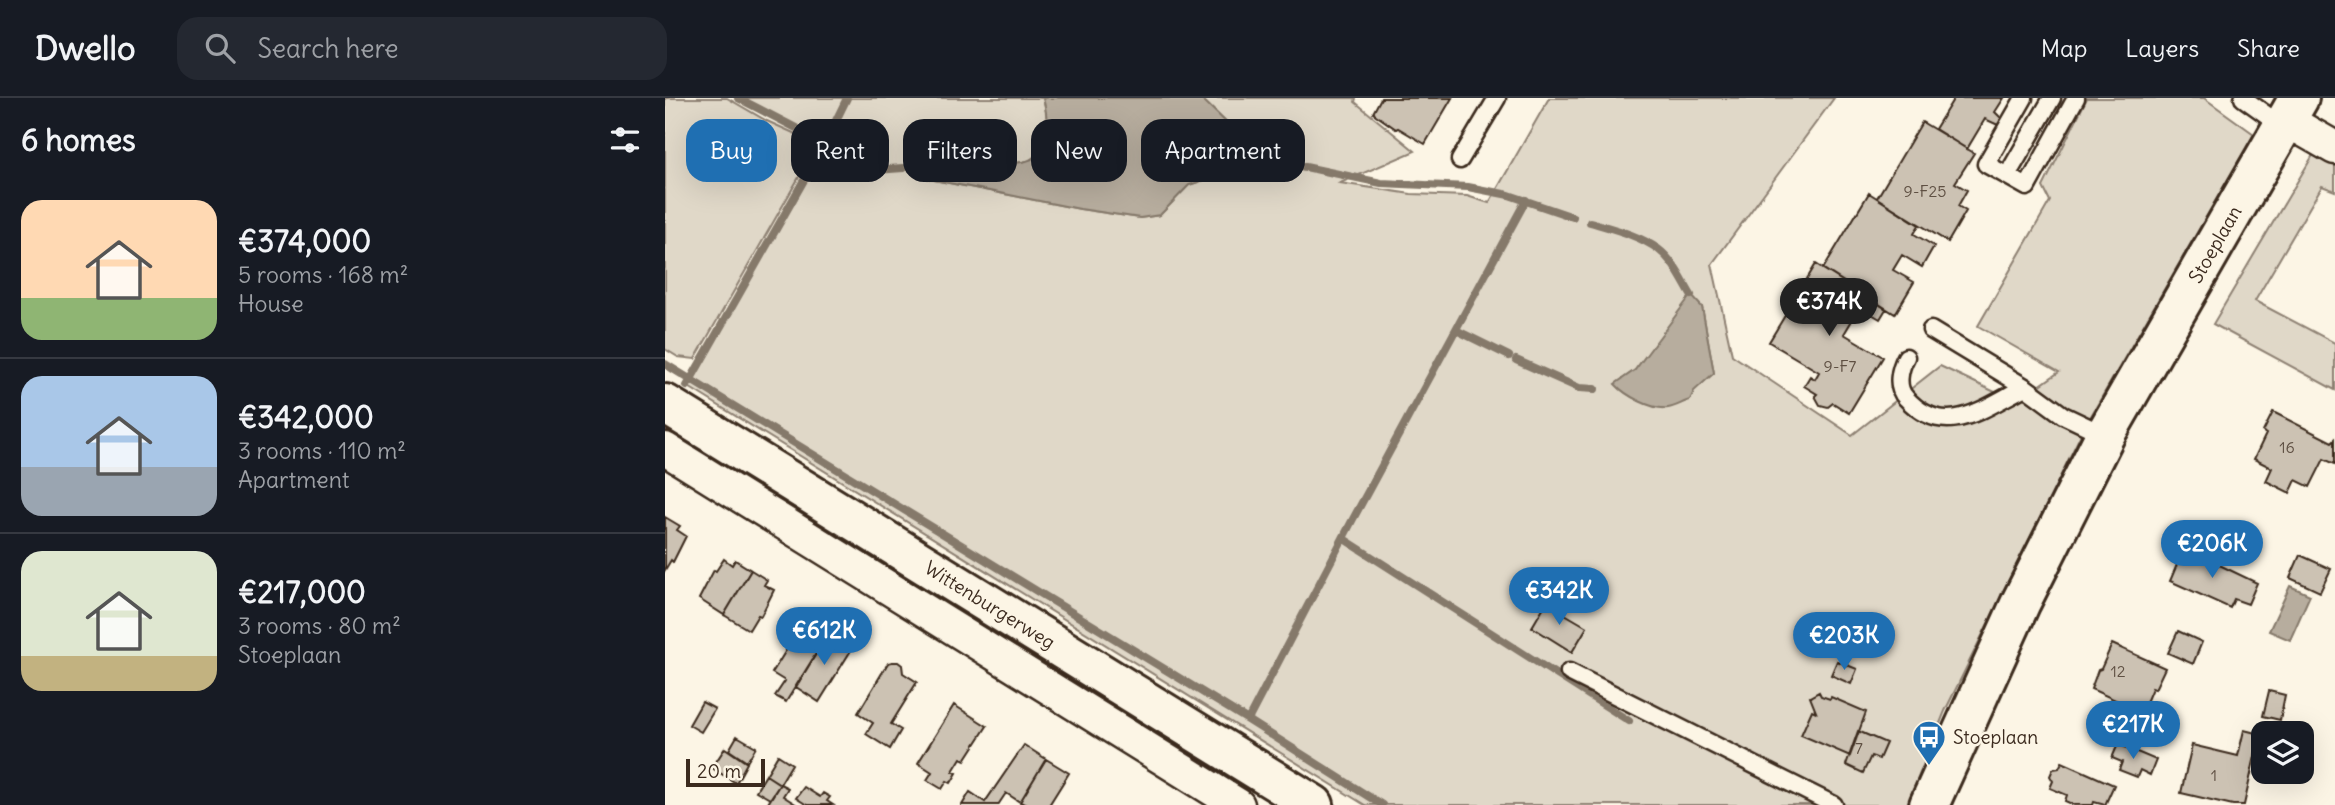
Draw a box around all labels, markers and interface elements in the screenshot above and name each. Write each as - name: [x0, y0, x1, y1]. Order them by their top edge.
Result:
- search box: [177, 17, 667, 80]
- text: Dwello: [35, 27, 135, 69]
- icon: search: [201, 29, 239, 67]
- text: Search here: [257, 32, 398, 65]
- text: Map: [2041, 33, 2087, 63]
- text: Layers: [2125, 33, 2199, 63]
- text: Share: [2237, 33, 2300, 63]
- chip: Buy: [686, 119, 777, 182]
- chip: Rent: [791, 119, 889, 182]
- chip: Filters: [903, 119, 1017, 182]
- chip: New: [1031, 119, 1127, 182]
- chip: Apartment: [1141, 119, 1305, 182]
- text: 6 homes: [21, 121, 136, 159]
- icon: filters: [606, 121, 644, 159]
- house number: 9-F25: [1904, 181, 1946, 201]
- street label: Stoeplaan: [2183, 201, 2247, 287]
- text: €374,000: [238, 222, 371, 260]
- icon: home: [77, 228, 161, 312]
- text: 5 rooms · 168 m²: [238, 260, 408, 289]
- pin: €374K: [1780, 278, 1878, 338]
- text: €374K: [1796, 286, 1862, 315]
- text: House: [238, 289, 304, 318]
- house number: 9-F7: [1824, 356, 1857, 376]
- text: €342,000: [238, 398, 374, 436]
- icon: home: [77, 404, 161, 488]
- text: 3 rooms · 110 m²: [238, 436, 406, 465]
- house number: 16: [2279, 437, 2295, 457]
- text: Apartment: [238, 465, 350, 494]
- pin: €206K: [2163, 520, 2261, 580]
- text: €206K: [2177, 528, 2247, 557]
- street label: Wittenburgerweg: [920, 555, 1060, 654]
- pin: €342K: [1510, 568, 1608, 627]
- text: €217,000: [238, 573, 366, 611]
- text: €342K: [1525, 575, 1593, 604]
- icon: home: [77, 579, 161, 663]
- pin: €612K: [775, 608, 873, 667]
- text: 3 rooms · 80 m²: [238, 611, 401, 640]
- pin: €203K: [1795, 612, 1893, 672]
- text: €612K: [792, 615, 856, 644]
- text: €203K: [1809, 620, 1879, 649]
- text: Stoeplaan: [238, 640, 341, 669]
- house number: 12: [2110, 661, 2126, 681]
- pin: €217K: [2084, 702, 2182, 761]
- text: €217K: [2102, 709, 2164, 738]
- bus stop icon: Stoeplaan: [1910, 718, 1948, 767]
- map controls: [2251, 721, 2314, 784]
- button: layers: [2251, 721, 2314, 784]
- place label: Stoeplaan: [1953, 725, 2038, 749]
- house number: 7: [1855, 738, 1863, 758]
- scale bar: [686, 756, 765, 788]
- text: 20 m: [697, 759, 741, 783]
- house number: 1: [2211, 765, 2217, 785]

